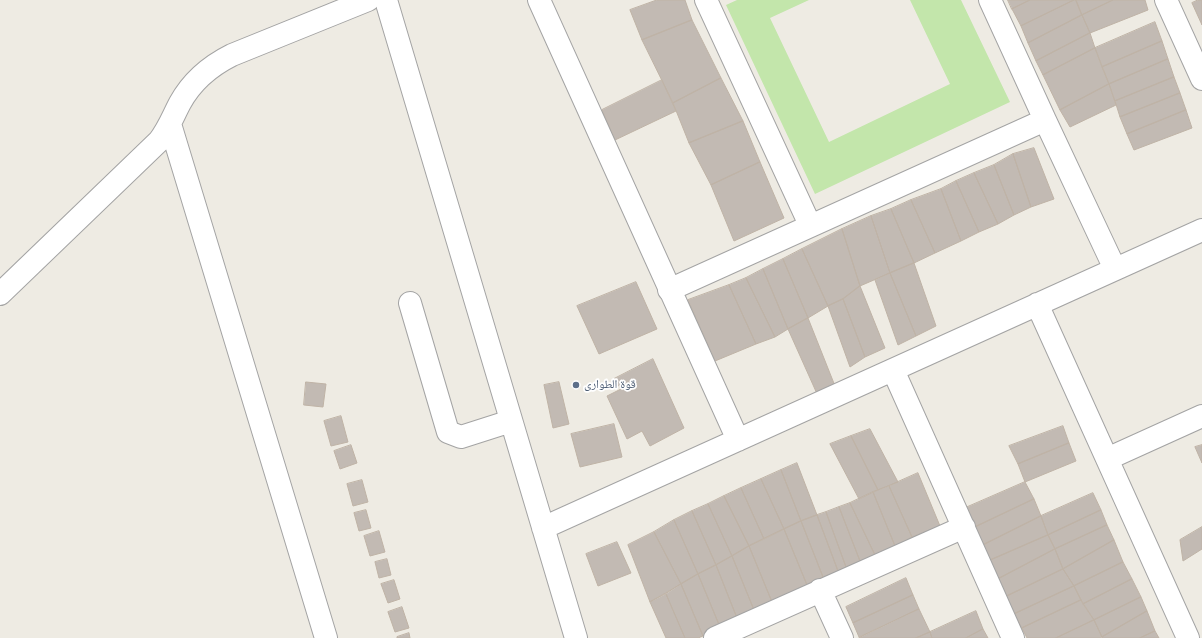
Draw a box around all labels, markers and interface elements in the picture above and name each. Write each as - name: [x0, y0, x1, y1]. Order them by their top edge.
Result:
- place label: قوة الطواری: [584, 378, 636, 392]
- marker: قوة الطواری: [571, 380, 581, 390]

